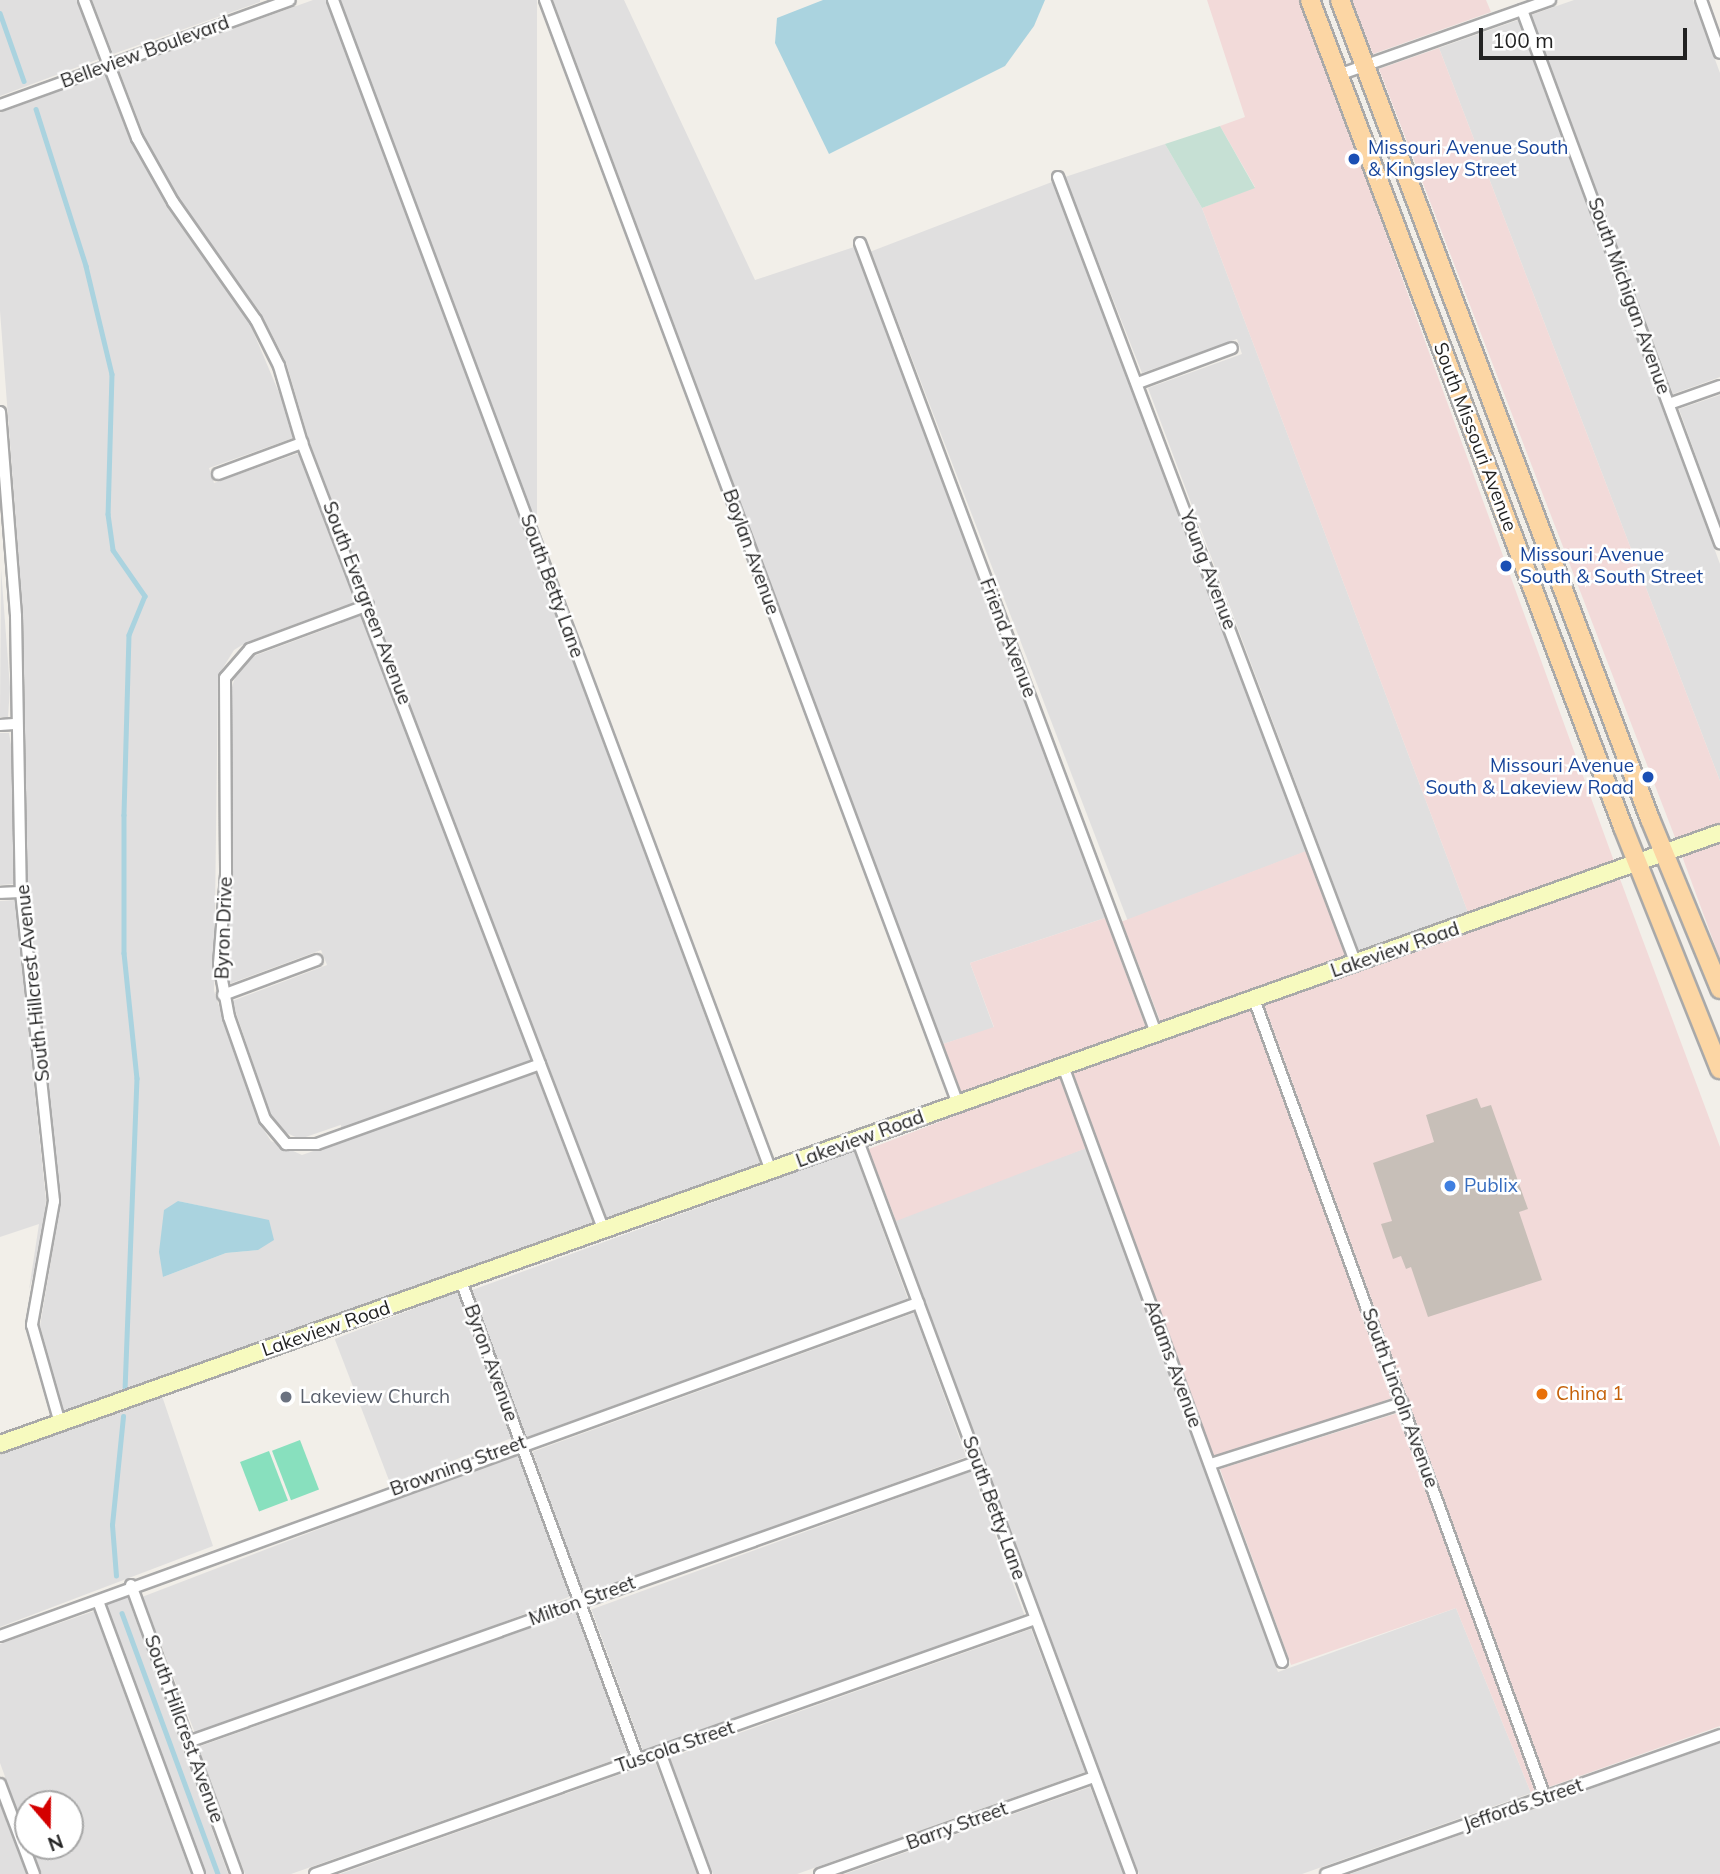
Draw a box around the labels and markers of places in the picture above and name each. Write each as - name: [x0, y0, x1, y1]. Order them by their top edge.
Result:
- place label: Missouri Avenue South & Kingsley Street: [1368, 137, 1568, 181]
- marker: Missouri Avenue South & Kingsley Street: [1346, 151, 1362, 167]
- place label: Missouri Avenue South & South Street: [1520, 544, 1703, 588]
- marker: Missouri Avenue South & South Street: [1498, 558, 1514, 574]
- place label: Missouri Avenue South & Lakeview Road: [1426, 755, 1634, 799]
- marker: Missouri Avenue South & Lakeview Road: [1640, 769, 1656, 785]
- place label: Publix: [1464, 1175, 1518, 1197]
- marker: Publix: [1442, 1178, 1458, 1194]
- place label: China 1: [1556, 1383, 1624, 1405]
- place label: Lakeview Church: [300, 1386, 450, 1408]
- marker: China 1: [1534, 1386, 1550, 1402]
- marker: Lakeview Church: [278, 1389, 294, 1405]

